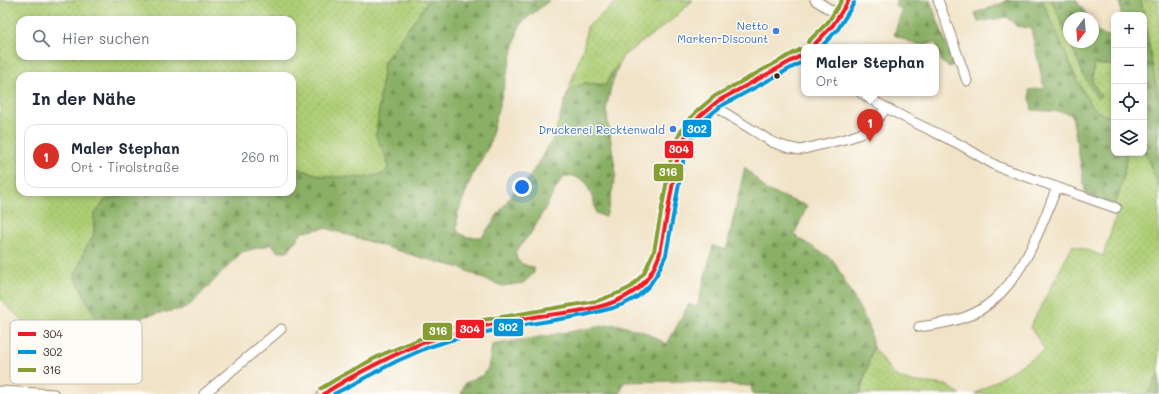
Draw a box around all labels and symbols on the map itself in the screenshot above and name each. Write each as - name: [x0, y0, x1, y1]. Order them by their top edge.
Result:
- north arrow: [1063, 12, 1099, 48]
- place label: Netto Marken-Discount: [677, 18, 768, 46]
- marker: Netto Marken-Discount: [771, 26, 781, 36]
- unlabelled marker: [772, 71, 782, 81]
- pin: 1: [857, 109, 883, 142]
- line badge: 302: [682, 119, 712, 138]
- text: 302: [687, 121, 707, 136]
- place label: Druckerei Recktenwald: [539, 122, 665, 137]
- marker: Druckerei Recktenwald: [668, 124, 678, 134]
- line badge: 304: [664, 140, 694, 159]
- text: 304: [669, 141, 689, 156]
- line badge: 316: [653, 163, 684, 182]
- text: 316: [659, 164, 677, 179]
- your location: [512, 177, 532, 197]
- line badge: 302: [493, 318, 524, 337]
- line badge: 304: [455, 319, 485, 339]
- text: 302: [498, 319, 518, 334]
- legend: [10, 320, 142, 384]
- text: 304: [460, 321, 480, 336]
- line badge: 316: [422, 322, 453, 341]
- text: 316: [429, 323, 447, 338]
- text: 304: [43, 326, 63, 341]
- text: 302: [43, 344, 62, 359]
- text: 316: [43, 362, 61, 377]

